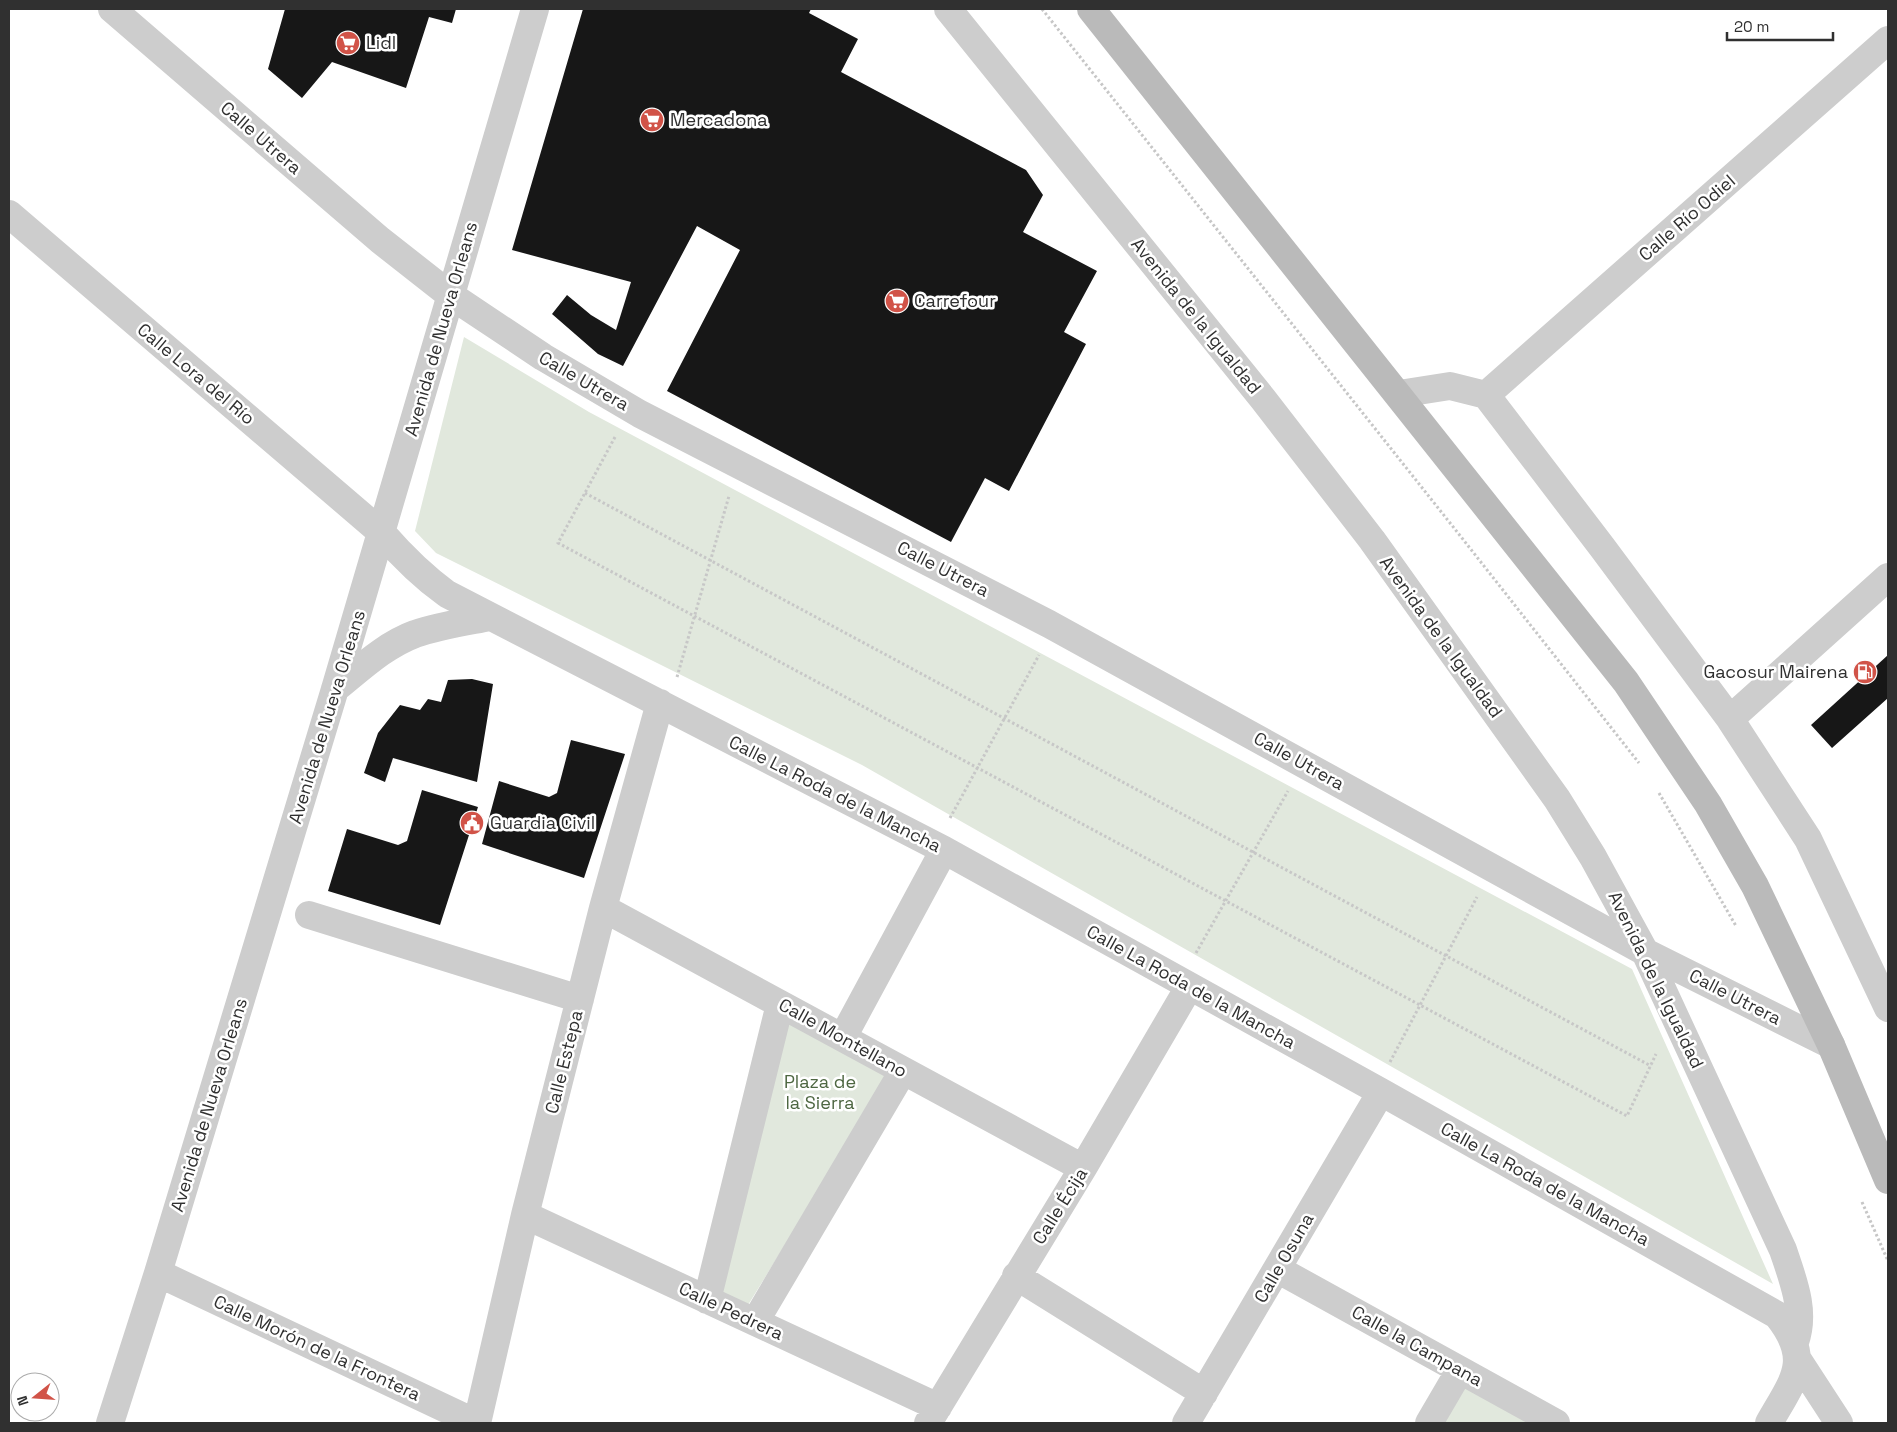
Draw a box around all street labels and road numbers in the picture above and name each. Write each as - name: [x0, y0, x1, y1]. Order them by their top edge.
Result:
- street label: Calle Utrera: [216, 96, 307, 179]
- street label: Calle Río Odiel: [1634, 169, 1740, 266]
- street label: Avenida de Nueva Orleans: [399, 219, 482, 439]
- street label: Avenida de la Igualdad: [1126, 233, 1266, 398]
- street label: Calle Lora del Río: [133, 318, 260, 430]
- street label: Calle Utrera: [535, 346, 633, 416]
- street label: Calle Utrera: [893, 536, 993, 602]
- street label: Avenida de la Igualdad: [1375, 551, 1508, 722]
- street label: Avenida de Nueva Orleans: [283, 607, 370, 827]
- street label: Calle Utrera: [1250, 726, 1349, 795]
- street label: Calle La Roda de la Mancha: [725, 730, 945, 857]
- street label: Avenida de la Igualdad: [1604, 887, 1709, 1072]
- street label: Calle La Roda de la Mancha: [1083, 919, 1300, 1054]
- street label: Calle Utrera: [1685, 964, 1785, 1030]
- street label: Calle Montellano: [775, 993, 912, 1082]
- street label: Avenida de Nueva Orleans: [165, 995, 252, 1215]
- street label: Calle Estepa: [540, 1008, 587, 1116]
- street label: Calle La Roda de la Mancha: [1437, 1116, 1654, 1251]
- street label: Calle Écija: [1027, 1163, 1092, 1248]
- street label: Calle Osuna: [1249, 1209, 1319, 1307]
- street label: Calle Pedrera: [675, 1276, 787, 1345]
- street label: Calle Morón de la Frontera: [210, 1289, 424, 1406]
- street label: Calle la Campana: [1348, 1300, 1487, 1391]

